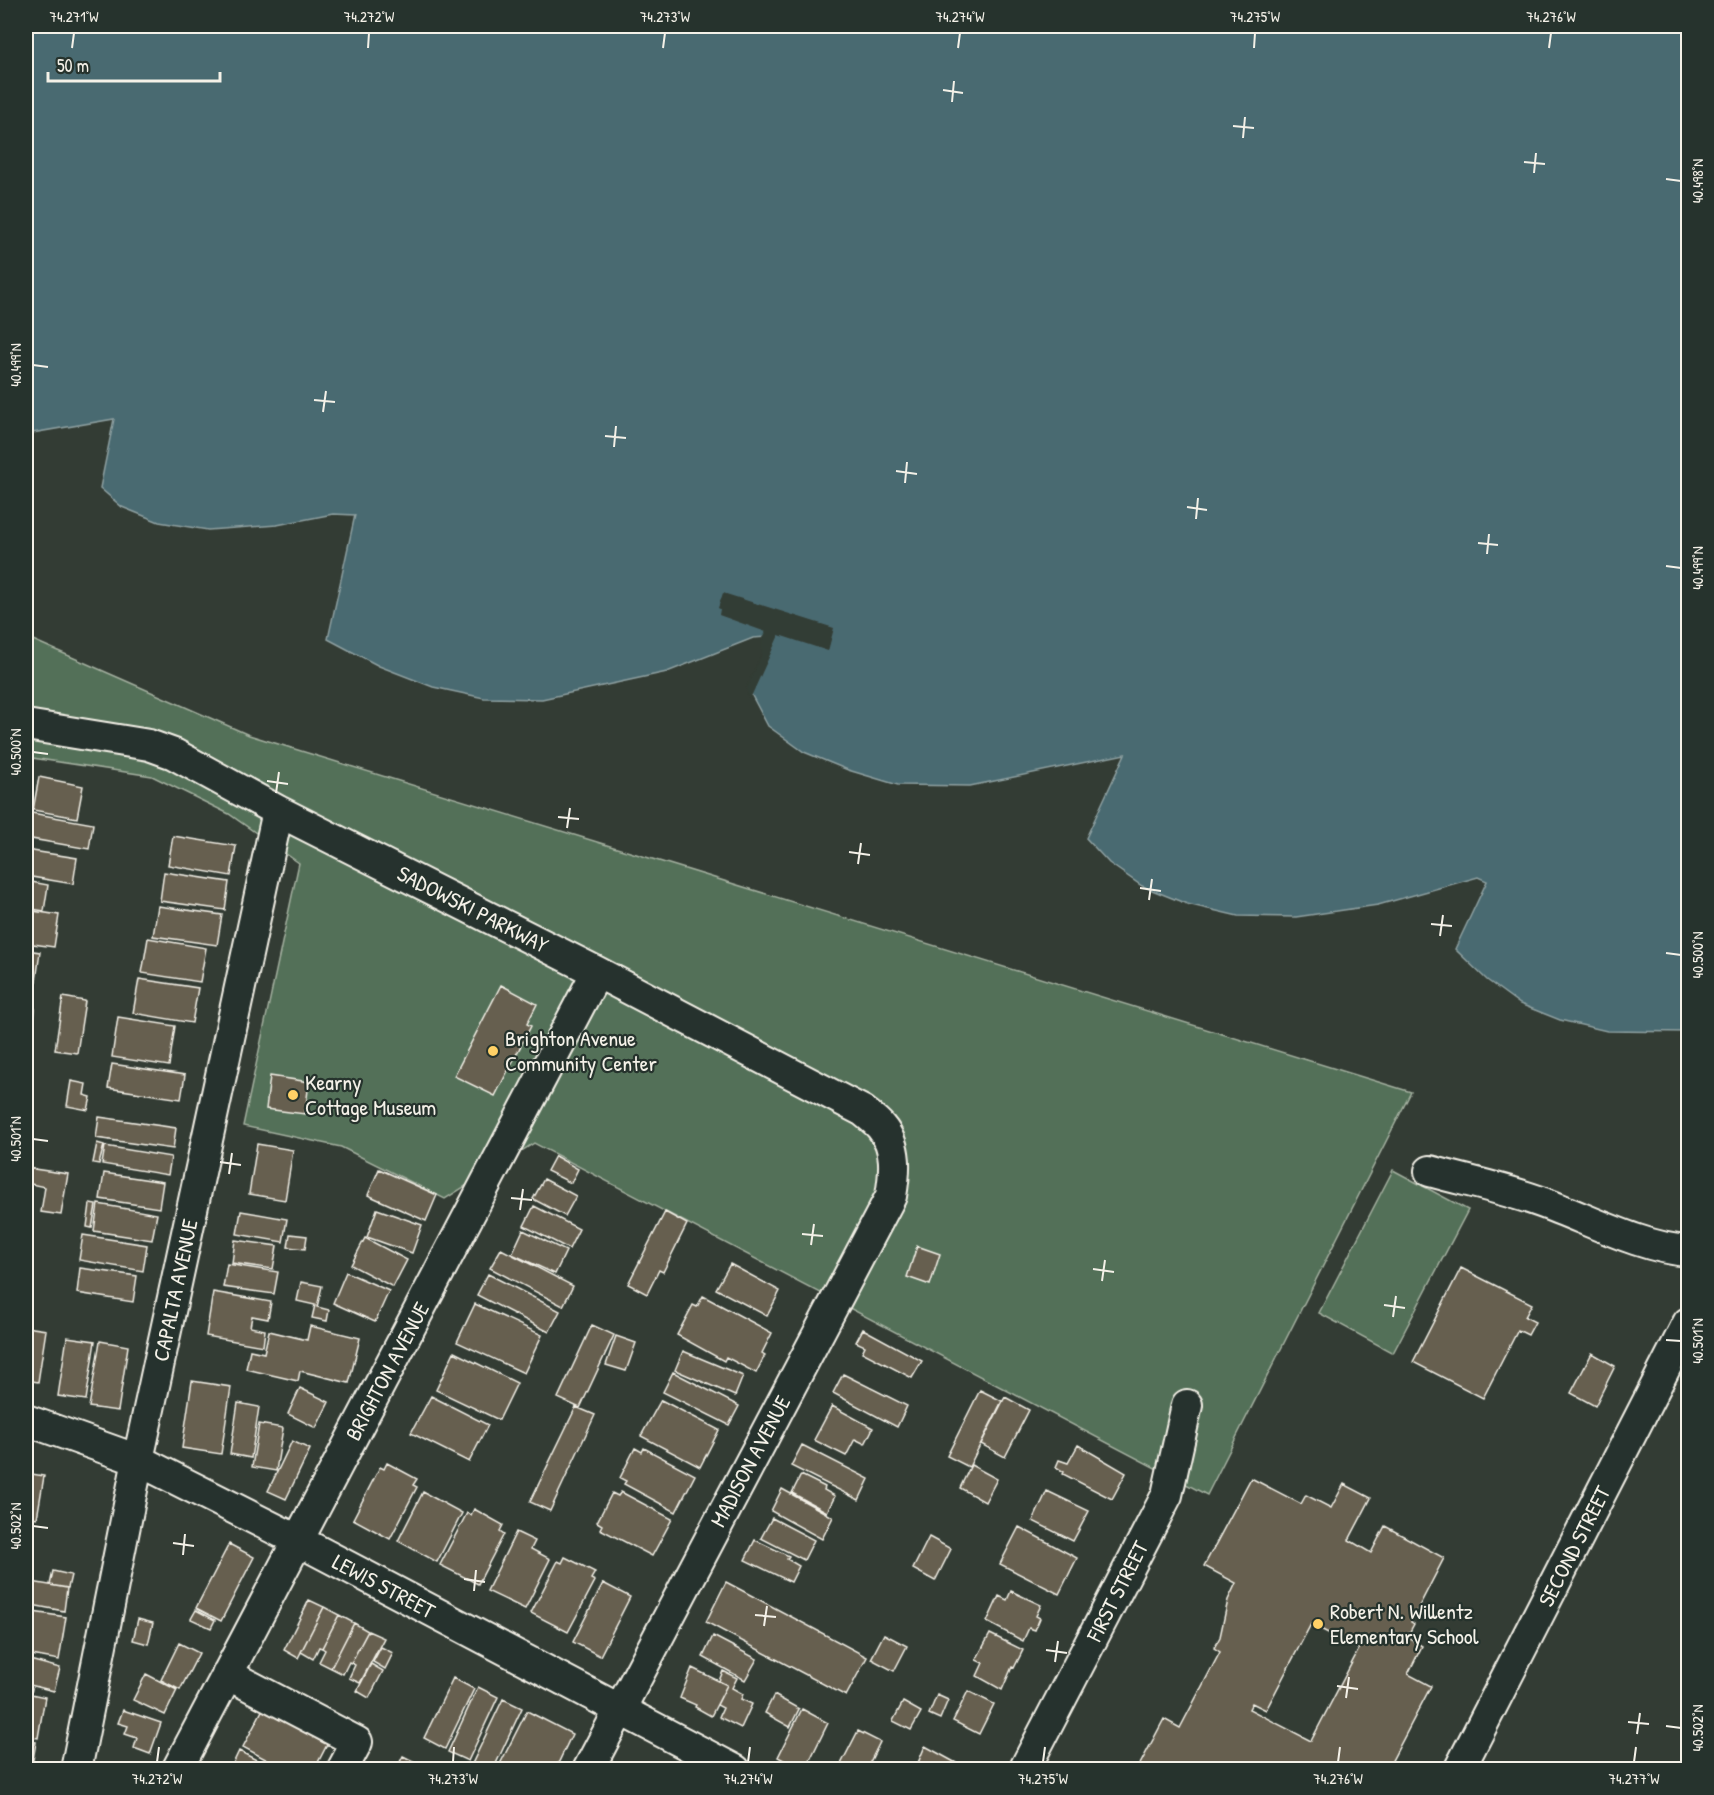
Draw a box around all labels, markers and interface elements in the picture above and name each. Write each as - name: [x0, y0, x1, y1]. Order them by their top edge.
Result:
- text: 74.271°W: [50, 6, 99, 27]
- text: 74.272°W: [344, 6, 395, 27]
- text: 74.273°W: [640, 6, 691, 27]
- text: 74.274°W: [935, 6, 985, 27]
- text: 74.275°W: [1230, 6, 1281, 27]
- text: 74.276°W: [1526, 6, 1576, 27]
- scale bar: [48, 45, 220, 83]
- text: 50 m: [57, 53, 89, 78]
- text: 40.498°N: [1687, 159, 1708, 203]
- text: 40.499°N: [5, 343, 26, 387]
- text: 40.499°N: [1687, 546, 1708, 590]
- text: 40.500°N: [5, 729, 26, 775]
- street label: SADOWSKI PARKWAY: [392, 858, 554, 960]
- text: 40.500°N: [1687, 932, 1708, 978]
- place label: Brighton Avenue Community Center: [505, 1023, 658, 1078]
- marker: Brighton Avenue Community Center: [486, 1044, 500, 1058]
- place label: Kearny Cottage Museum: [305, 1067, 436, 1122]
- marker: Kearny Cottage Museum: [286, 1088, 300, 1102]
- text: 40.501°N: [5, 1116, 26, 1162]
- street label: CAPALTA AVENUE: [145, 1216, 205, 1364]
- street label: BRIGHTON AVENUE: [338, 1296, 436, 1446]
- text: 40.501°N: [1687, 1318, 1708, 1364]
- street label: MADISON AVENUE: [703, 1390, 797, 1532]
- street label: SECOND STREET: [1531, 1480, 1618, 1611]
- text: 40.502°N: [5, 1502, 26, 1550]
- street label: FIRST STREET: [1078, 1535, 1155, 1647]
- street label: LEWIS STREET: [328, 1546, 441, 1626]
- place label: Robert N. Willentz Elementary School: [1330, 1596, 1479, 1651]
- marker: Robert N. Willentz Elementary School: [1311, 1617, 1325, 1631]
- text: 40.502°N: [1687, 1704, 1708, 1752]
- text: 74.272°W: [132, 1768, 183, 1789]
- text: 74.273°W: [428, 1768, 479, 1789]
- text: 74.274°W: [723, 1768, 773, 1789]
- text: 74.275°W: [1018, 1768, 1069, 1789]
- text: 74.276°W: [1313, 1768, 1363, 1789]
- text: 74.277°W: [1609, 1768, 1660, 1789]

